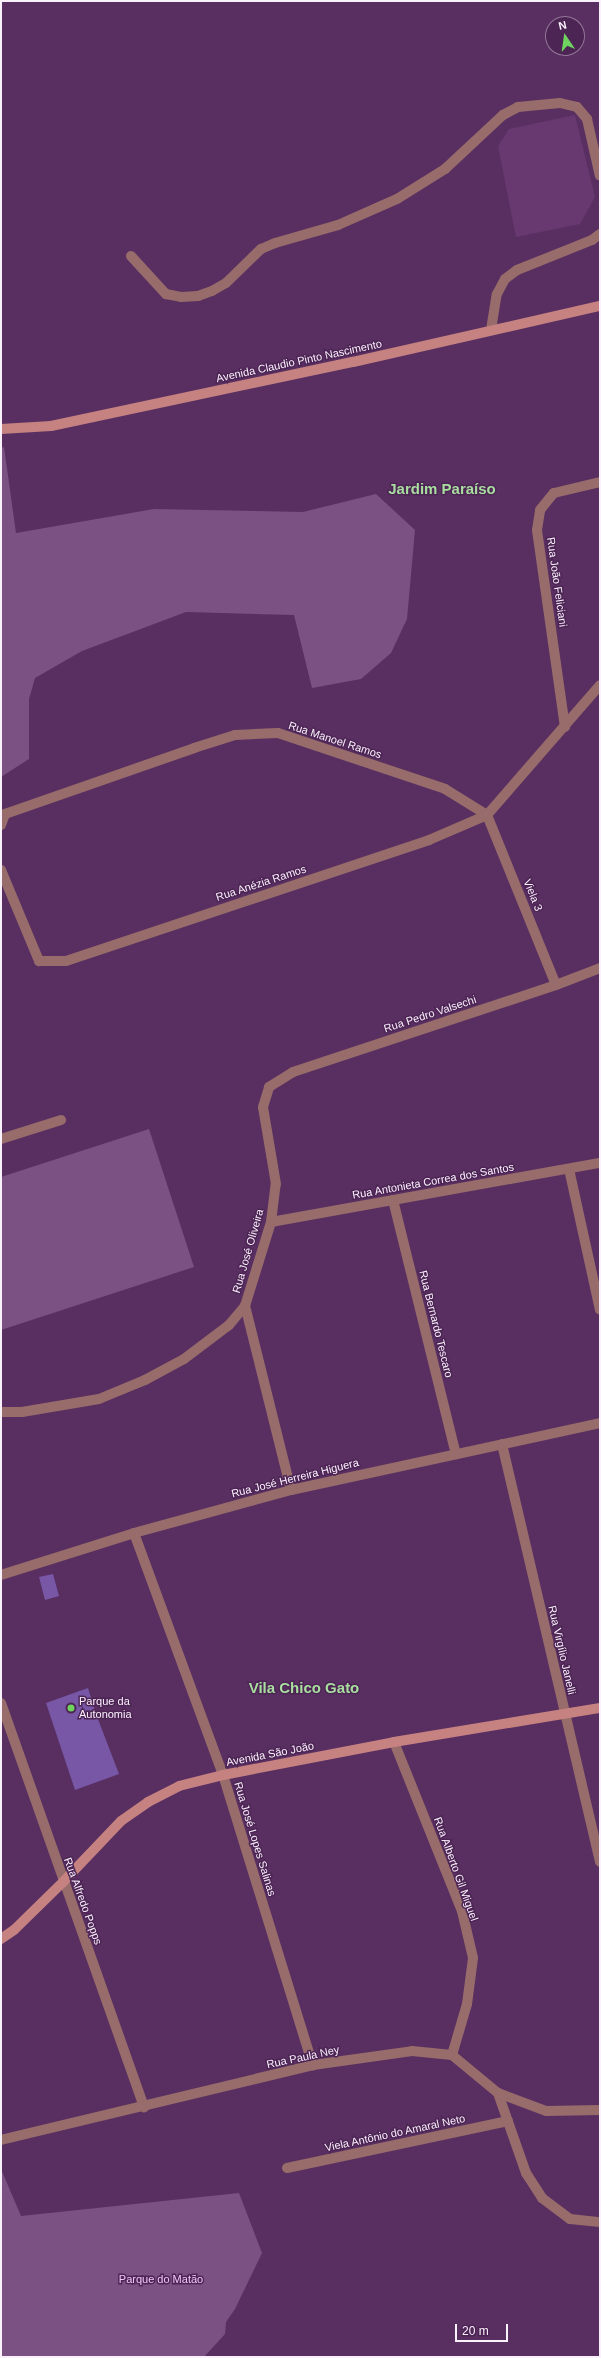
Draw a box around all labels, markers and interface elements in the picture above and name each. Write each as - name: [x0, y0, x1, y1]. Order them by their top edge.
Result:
- north arrow: [545, 16, 585, 56]
- text: N: [557, 19, 568, 32]
- street label: Avenida Claudio Pinto Nascimento: [215, 337, 383, 385]
- district label: Jardim Paraíso: [388, 480, 496, 498]
- street label: Rua João Feliciani: [544, 536, 570, 628]
- street label: Rua Manoel Ramos: [287, 719, 383, 761]
- street label: Rua Anézia Ramos: [214, 862, 308, 904]
- street label: Viela 3: [521, 877, 545, 913]
- street label: Rua Pedro Valsechi: [382, 993, 478, 1035]
- street label: Rua Antonieta Correa dos Santos: [351, 1160, 515, 1202]
- street label: Rua José Oliveira: [230, 1207, 266, 1295]
- street label: Rua Bernardo Tescaro: [416, 1269, 456, 1379]
- street label: Rua José Herreira Higuera: [230, 1456, 360, 1500]
- street label: Rua Virgílio Janelli: [545, 1604, 579, 1696]
- district label: Vila Chico Gato: [249, 1679, 359, 1697]
- place label: Parque da Autonomia: [79, 1695, 132, 1721]
- marker: Parque da Autonomia: [66, 1703, 76, 1713]
- street label: Avenida São João: [225, 1739, 315, 1769]
- street label: Rua José Lopes Salinas: [231, 1780, 279, 1898]
- street label: Rua Alberto Gil Miguel: [431, 1815, 481, 1923]
- street label: Rua Alfredo Popps: [61, 1855, 105, 1947]
- street label: Rua Paula Ney: [265, 2043, 341, 2071]
- street label: Viela Antônio do Amaral Neto: [323, 2112, 467, 2154]
- park label: Parque do Matão: [119, 2272, 203, 2286]
- scale bar: [457, 2316, 510, 2342]
- text: 20 m: [462, 2324, 489, 2338]

